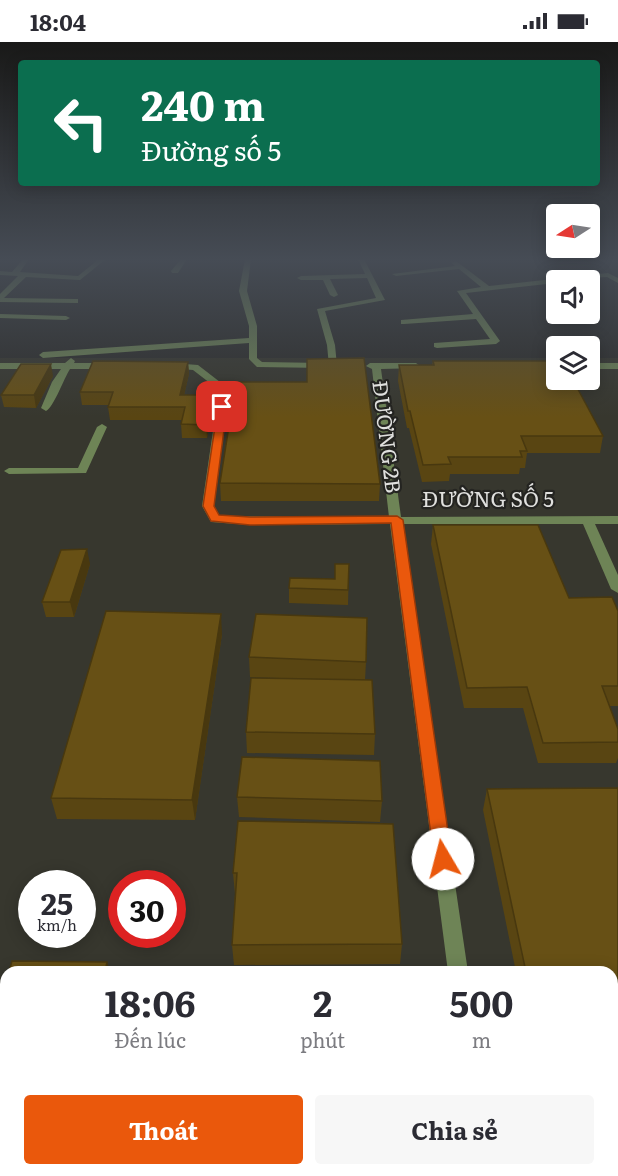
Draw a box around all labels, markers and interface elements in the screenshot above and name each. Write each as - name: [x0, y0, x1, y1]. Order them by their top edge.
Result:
- text: 18:04: [30, 5, 86, 38]
- text: 240 m: [141, 72, 265, 134]
- icon: left: [42, 84, 120, 162]
- text: Đường số 5: [141, 129, 281, 169]
- north arrow: [546, 204, 600, 258]
- map controls: [546, 204, 600, 390]
- button: sound: [546, 270, 600, 324]
- button: layers: [546, 336, 600, 390]
- street label: ĐƯỜNG 2B: [366, 379, 411, 495]
- pin: [196, 381, 247, 432]
- icon: arrive: [205, 390, 238, 423]
- street label: ĐƯỜNG SỐ 5: [422, 482, 554, 513]
- position arrow: [411, 827, 475, 891]
- speed limit sign: 30: [108, 870, 186, 948]
- text: 25: [41, 880, 73, 924]
- text: km/h: [37, 913, 77, 936]
- text: 18:06: [104, 975, 196, 1028]
- text: 2: [313, 975, 332, 1028]
- text: 500: [450, 975, 514, 1028]
- text: Đến lúc: [114, 1024, 186, 1054]
- text: phút: [300, 1024, 345, 1054]
- text: m: [472, 1024, 491, 1054]
- button: Thoát: [24, 1095, 303, 1164]
- button: Chia sẻ: [315, 1095, 594, 1164]

